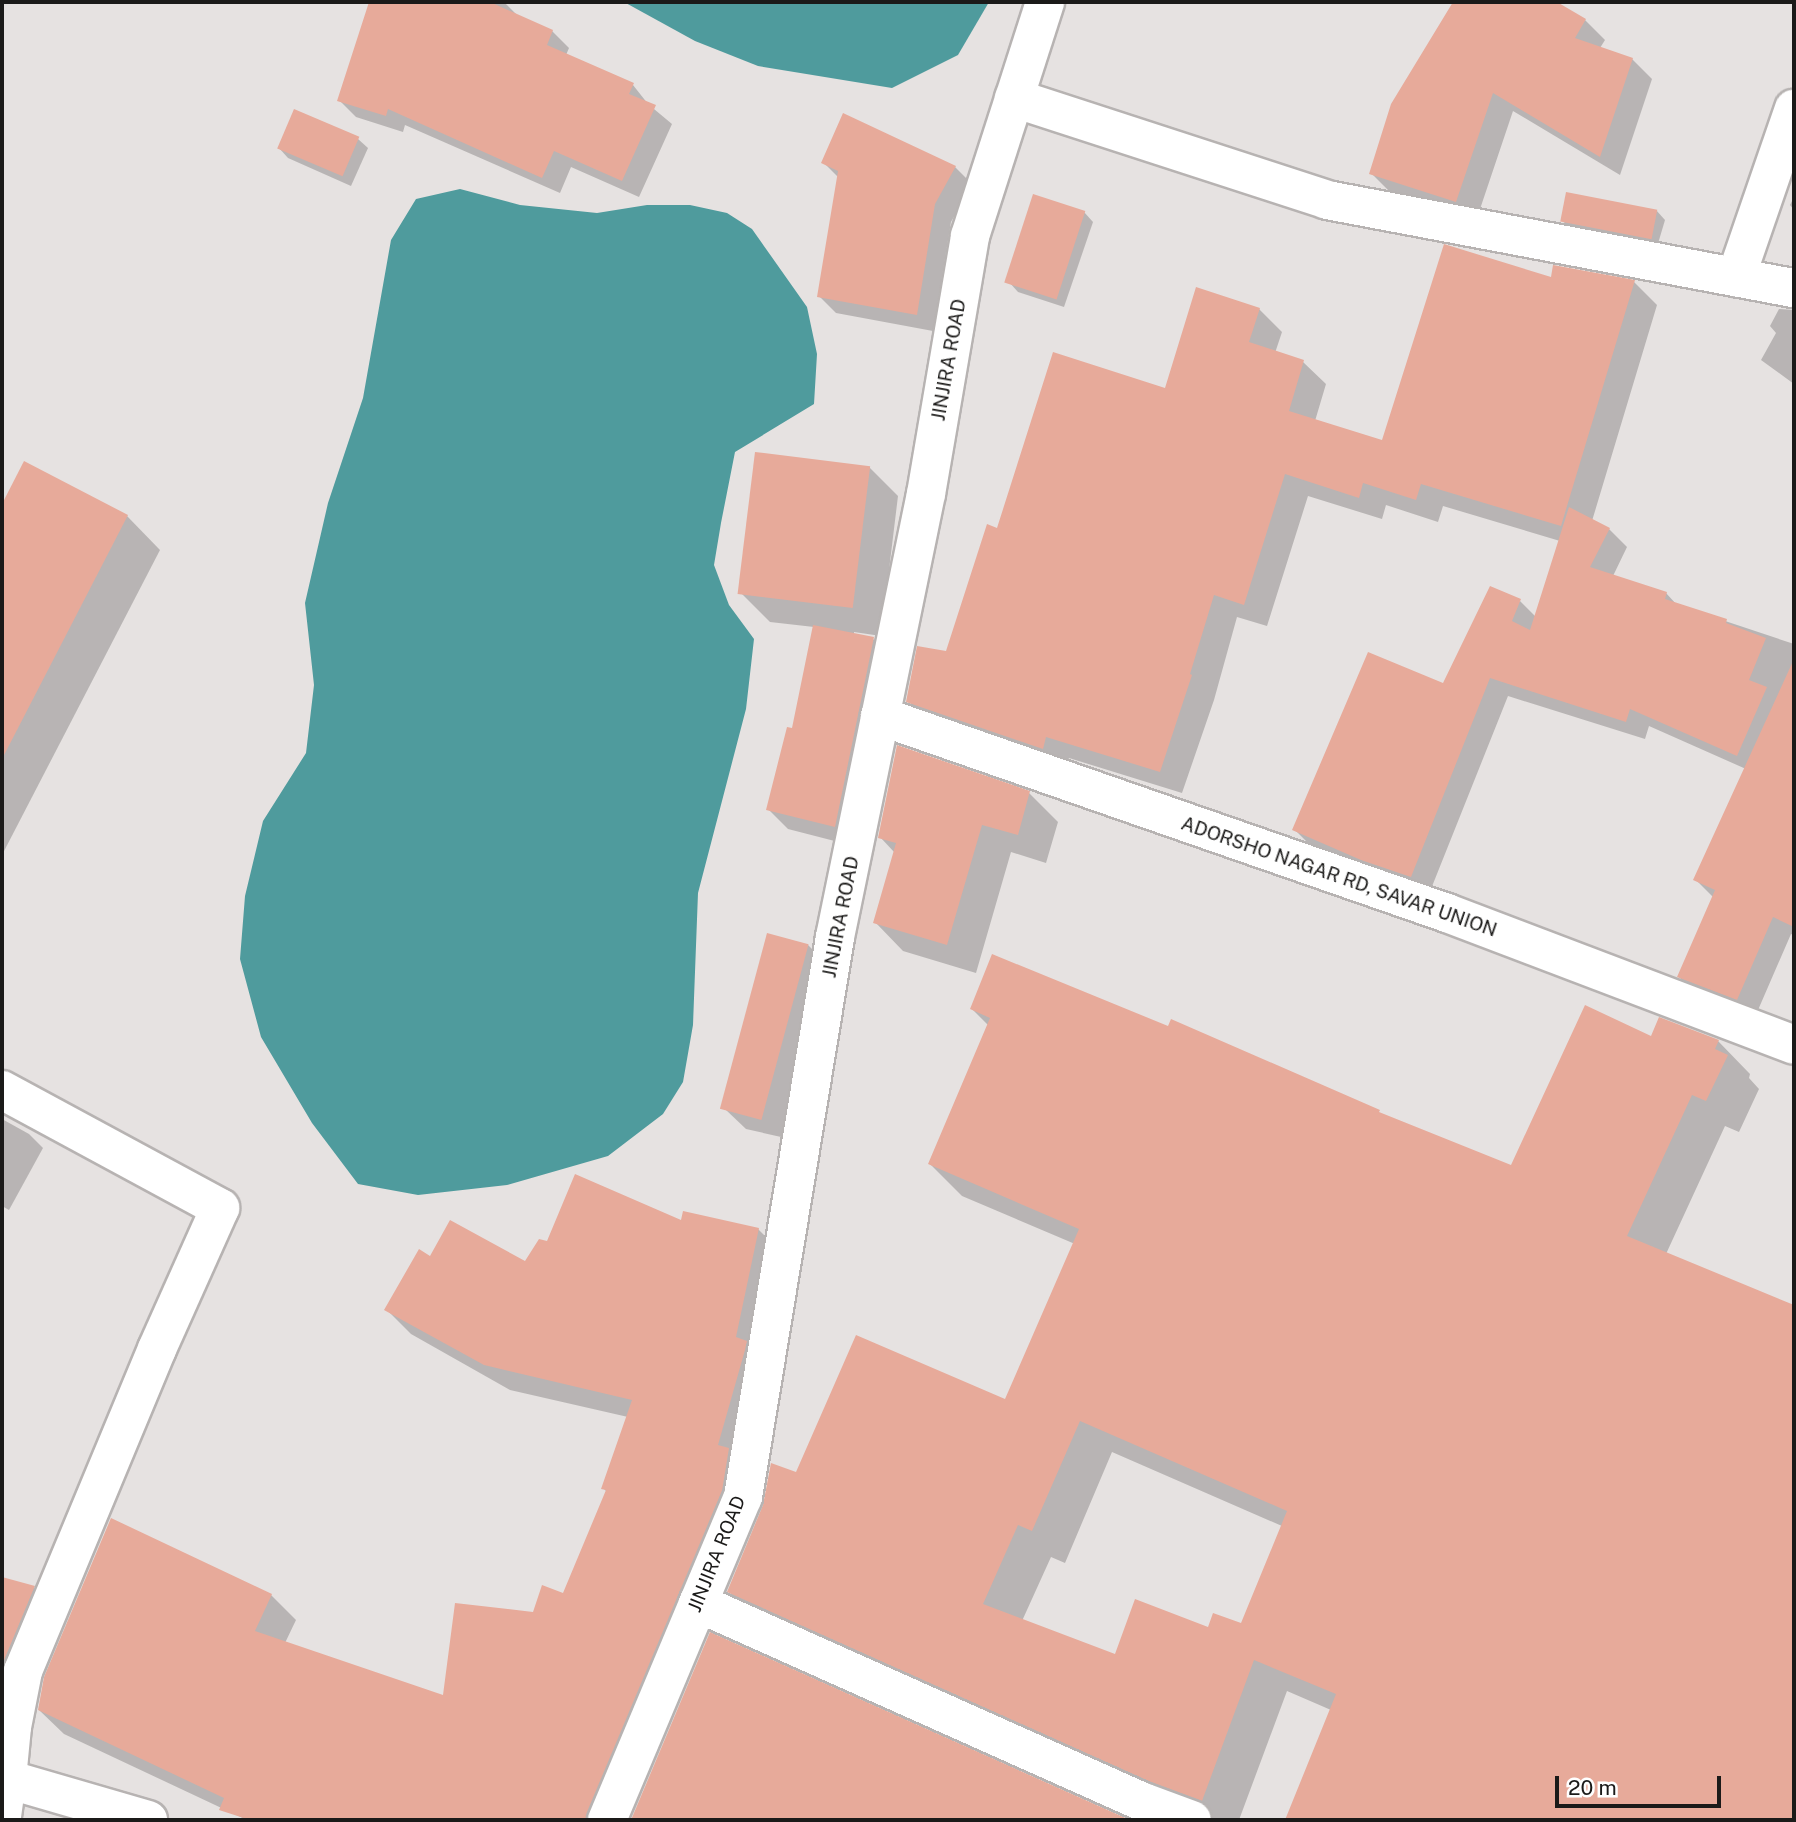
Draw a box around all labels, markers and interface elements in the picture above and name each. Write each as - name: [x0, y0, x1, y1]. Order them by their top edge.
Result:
- street label: JINJIRA ROAD: [927, 297, 971, 423]
- street label: ADORSHO NAGAR RD, SAVAR UNION: [1178, 812, 1500, 942]
- street label: JINJIRA ROAD: [818, 854, 864, 980]
- street label: JINJIRA ROAD: [683, 1492, 751, 1616]
- scale bar: [1558, 1762, 1724, 1806]
- text: 20 m: [1568, 1775, 1617, 1800]

